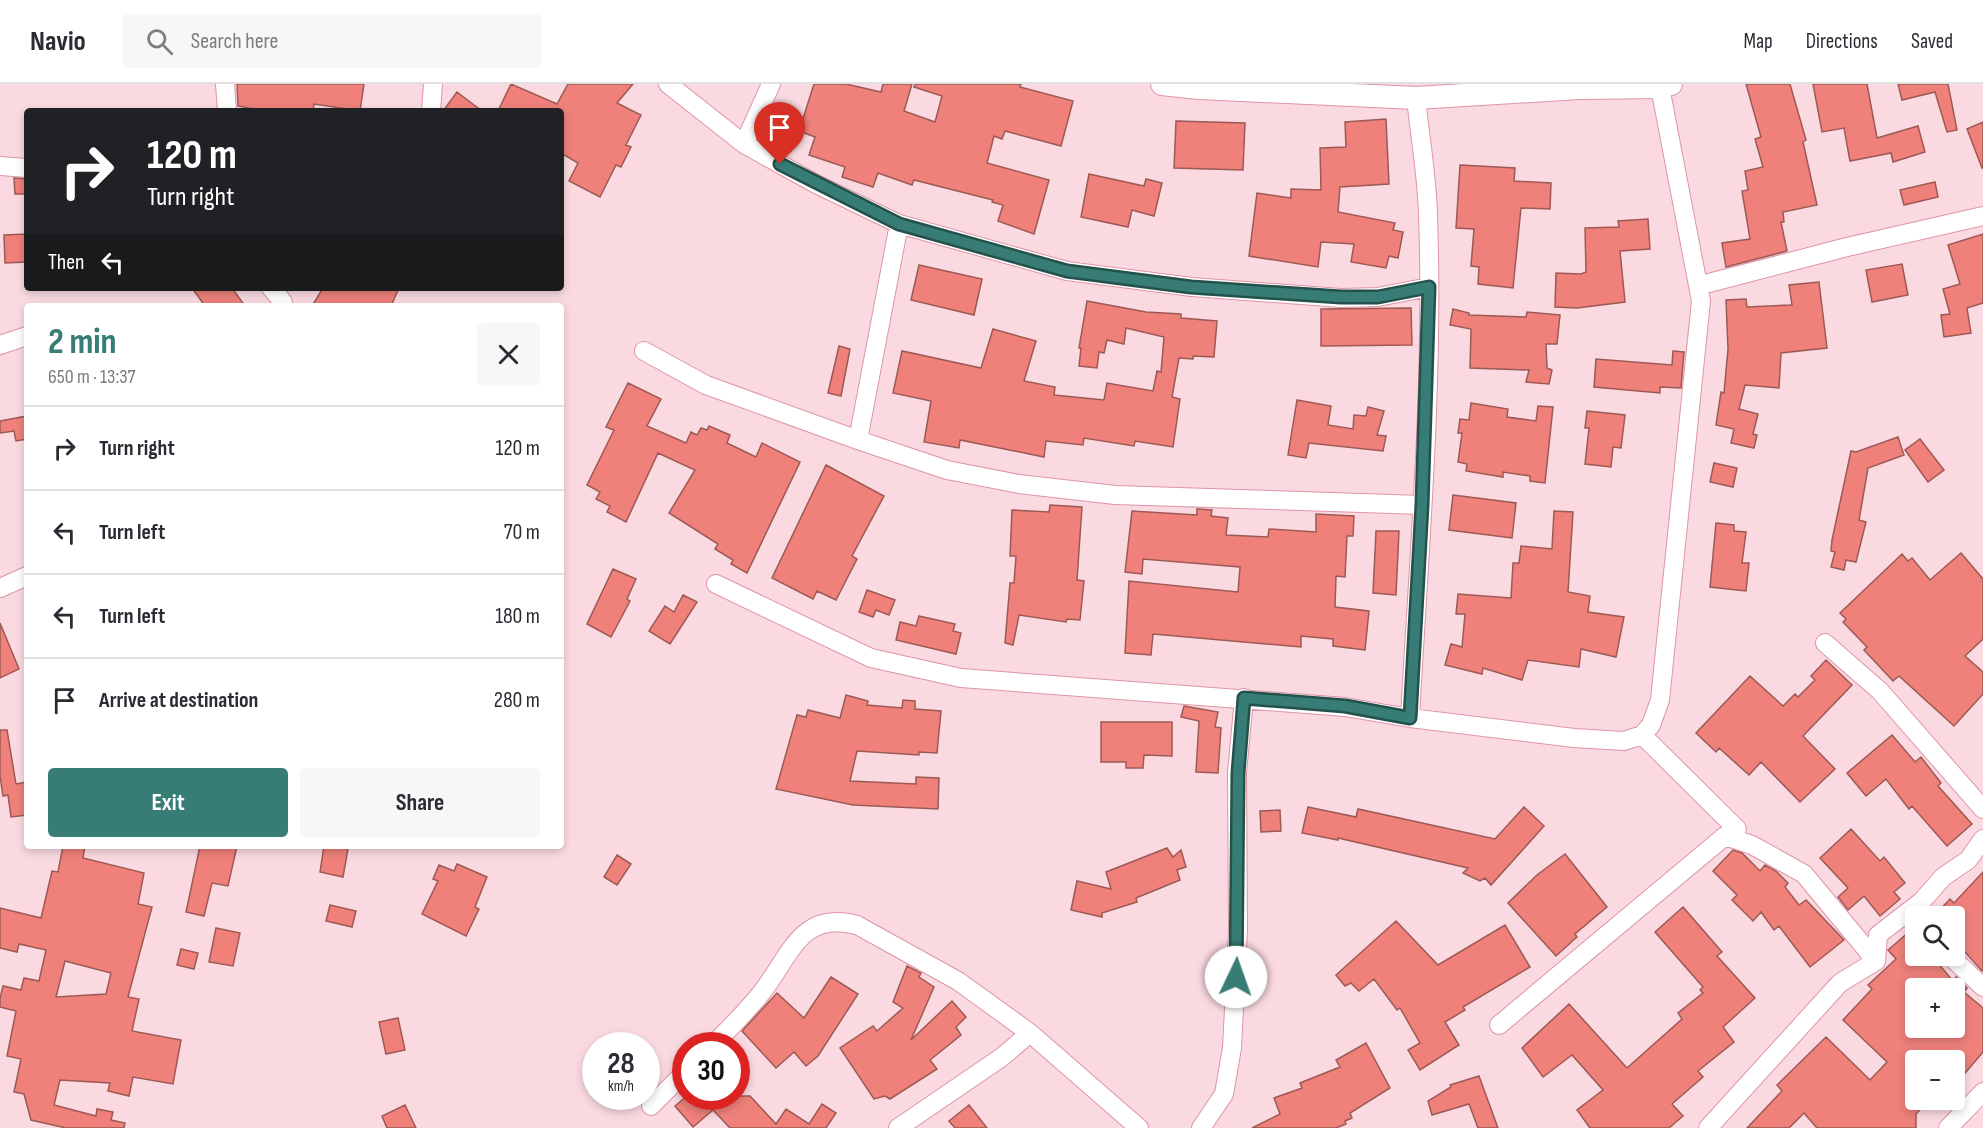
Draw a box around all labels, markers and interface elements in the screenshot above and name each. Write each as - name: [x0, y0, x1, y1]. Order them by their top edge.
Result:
- search box: [122, 14, 542, 68]
- text: Navio: [30, 25, 86, 58]
- icon: search: [143, 25, 176, 58]
- text: Search here: [191, 28, 278, 55]
- text: Map: [1743, 29, 1773, 54]
- text: Directions: [1806, 29, 1878, 54]
- text: Saved: [1911, 29, 1953, 54]
- pin: [754, 102, 805, 164]
- icon: arrive: [763, 111, 796, 144]
- text: 120 m: [147, 130, 237, 181]
- icon: right: [48, 132, 126, 210]
- text: Turn right: [147, 181, 234, 213]
- icon: left: [96, 246, 129, 279]
- text: Then: [48, 249, 84, 276]
- text: 2 min: [48, 321, 117, 364]
- button: close: [477, 323, 540, 386]
- text: 650 m · 13:37: [48, 365, 136, 389]
- icon: right: [48, 432, 81, 465]
- text: Turn right: [99, 435, 175, 462]
- text: 120 m: [496, 435, 540, 462]
- icon: left: [48, 516, 81, 549]
- text: Turn left: [99, 519, 165, 546]
- text: 70 m: [504, 519, 540, 546]
- icon: left: [48, 600, 81, 633]
- text: Turn left: [99, 603, 165, 630]
- text: 180 m: [495, 603, 540, 630]
- icon: arrive: [48, 684, 81, 717]
- text: Arrive at destination: [99, 687, 258, 714]
- text: 280 m: [494, 687, 540, 714]
- button: Exit: [48, 768, 288, 837]
- button: Share: [300, 768, 540, 837]
- map controls: [1905, 906, 1965, 1110]
- button: search: [1905, 906, 1965, 966]
- position arrow: [1204, 945, 1268, 1009]
- button: +: [1905, 978, 1965, 1038]
- speed limit sign: 30: [672, 1032, 750, 1110]
- text: 28: [607, 1046, 635, 1082]
- button: −: [1905, 1050, 1965, 1110]
- text: km/h: [608, 1077, 634, 1096]

